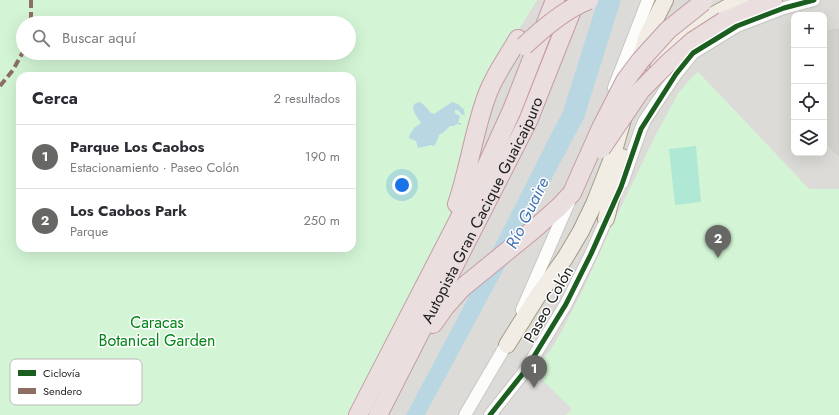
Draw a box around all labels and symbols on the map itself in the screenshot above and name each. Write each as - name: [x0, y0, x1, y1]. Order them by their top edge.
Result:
- street label: Autopista Gran Cacique Guaicaipuro: [416, 93, 549, 327]
- water label: Río Guaire: [499, 173, 555, 253]
- your location: [392, 175, 412, 195]
- pin: 2: [705, 225, 731, 258]
- street label: Paseo Colón: [518, 262, 579, 347]
- park label: Caracas Botanical Garden: [99, 311, 215, 352]
- pin: 1: [521, 355, 547, 388]
- legend: [10, 359, 142, 405]
- text: Ciclovía: [43, 365, 80, 381]
- text: Sendero: [43, 383, 82, 399]

